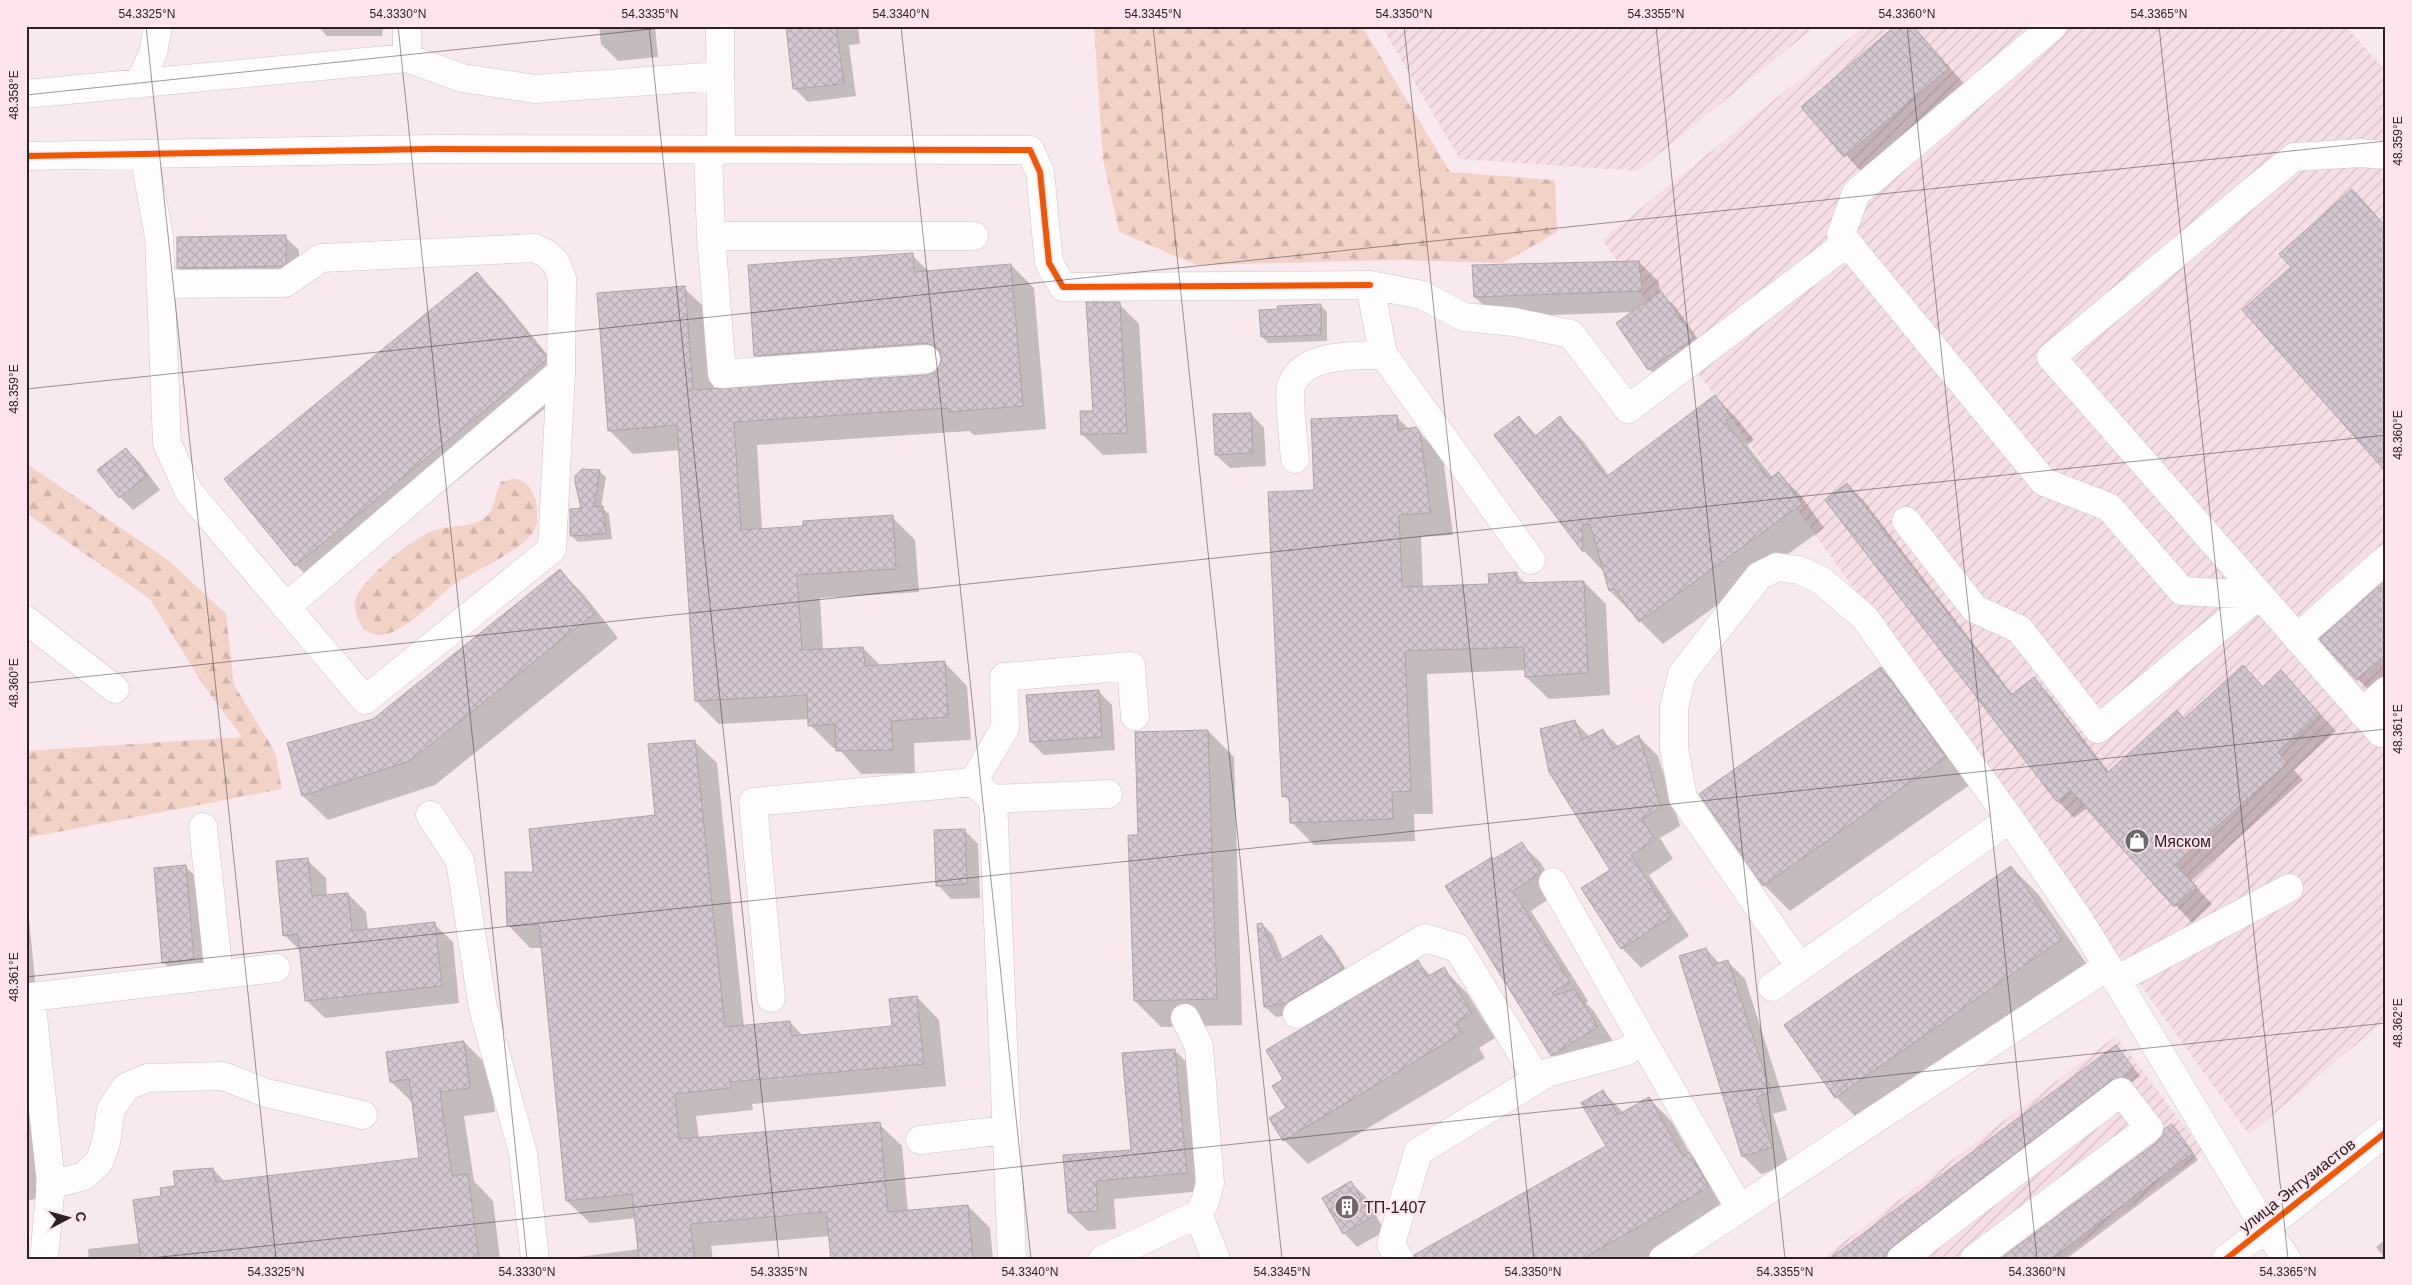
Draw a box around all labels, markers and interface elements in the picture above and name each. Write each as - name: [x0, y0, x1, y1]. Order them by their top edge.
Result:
- text: 54.3325°N: [119, 7, 175, 21]
- text: 54.3330°N: [370, 7, 426, 21]
- text: 54.3335°N: [622, 7, 678, 21]
- text: 54.3340°N: [873, 7, 929, 21]
- text: 54.3345°N: [1125, 7, 1181, 21]
- text: 54.3350°N: [1376, 7, 1432, 21]
- text: 54.3355°N: [1628, 7, 1684, 21]
- text: 54.3360°N: [1879, 7, 1935, 21]
- text: 54.3365°N: [2131, 7, 2187, 21]
- text: 48.358°E: [7, 70, 21, 120]
- text: 48.359°E: [2391, 116, 2405, 166]
- text: 48.359°E: [7, 364, 21, 414]
- text: 48.360°E: [2391, 410, 2405, 460]
- text: 48.360°E: [7, 658, 21, 708]
- text: 48.361°E: [2391, 704, 2405, 754]
- shop icon: Мяском: [2124, 828, 2150, 854]
- place label: Мяском: [2154, 833, 2211, 850]
- text: 48.361°E: [7, 952, 21, 1002]
- text: 48.362°E: [2391, 998, 2405, 1048]
- street label: улица Энтузиастов: [2236, 1135, 2358, 1236]
- north arrow: [42, 1192, 92, 1242]
- building icon: ТП-1407: [1334, 1194, 1360, 1220]
- place label: ТП-1407: [1364, 1199, 1426, 1216]
- text: С: [72, 1211, 89, 1223]
- text: 54.3325°N: [248, 1265, 304, 1279]
- text: 54.3330°N: [499, 1265, 555, 1279]
- text: 54.3335°N: [751, 1265, 807, 1279]
- text: 54.3340°N: [1002, 1265, 1058, 1279]
- text: 54.3345°N: [1254, 1265, 1310, 1279]
- text: 54.3350°N: [1505, 1265, 1561, 1279]
- text: 54.3355°N: [1757, 1265, 1813, 1279]
- text: 54.3360°N: [2009, 1265, 2065, 1279]
- text: 54.3365°N: [2260, 1265, 2316, 1279]

